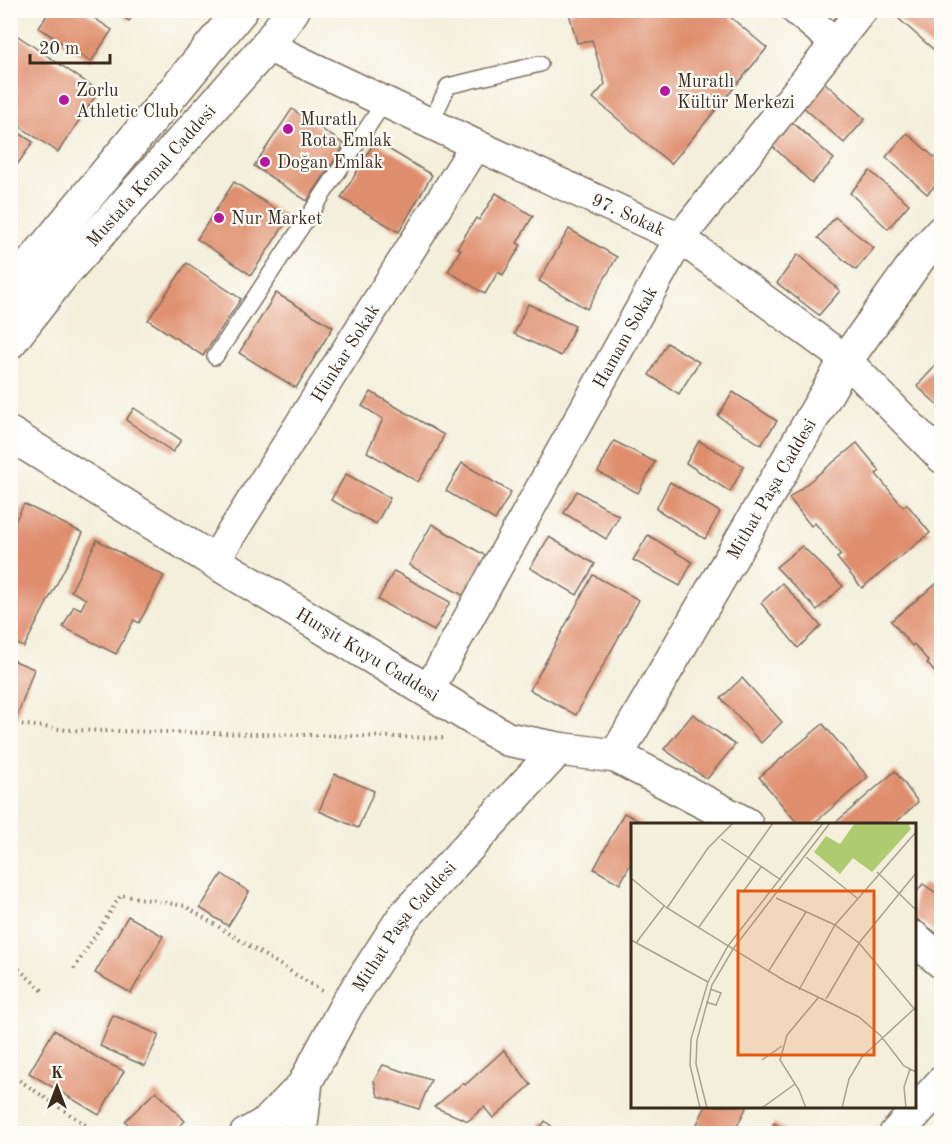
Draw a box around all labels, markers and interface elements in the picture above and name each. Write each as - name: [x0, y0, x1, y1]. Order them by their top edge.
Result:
- scale bar: [30, 27, 110, 65]
- text: 20 m: [39, 40, 79, 58]
- place label: Muratlı Kültür Merkezi: [677, 73, 795, 112]
- place label: Zorlu Athletic Club: [76, 82, 179, 121]
- marker: Muratlı Kültür Merkezi: [658, 84, 672, 98]
- marker: Zorlu Athletic Club: [57, 93, 71, 107]
- street label: Mustafa Kemal Caddesi: [84, 102, 220, 251]
- place label: Muratlı Rota Emlak: [300, 111, 392, 150]
- marker: Muratlı Rota Emlak: [281, 122, 295, 136]
- place label: Doğan Emlak: [277, 154, 383, 172]
- marker: Doğan Emlak: [258, 155, 272, 169]
- street label: 97. Sokak: [589, 191, 668, 240]
- place label: Nur Market: [231, 210, 322, 228]
- marker: Nur Market: [212, 211, 226, 225]
- street label: Hamam Sokak: [590, 284, 661, 391]
- street label: Hünkar Sokak: [308, 301, 383, 406]
- street label: Mithat Paşa Caddesi: [724, 416, 820, 563]
- street label: Hurşit Kuyu Caddesi: [293, 605, 442, 705]
- inset map: [631, 823, 916, 1108]
- street label: Mithat Paşa Caddesi: [350, 858, 460, 995]
- north arrow: [27, 1057, 87, 1117]
- text: K: [51, 1066, 63, 1082]

